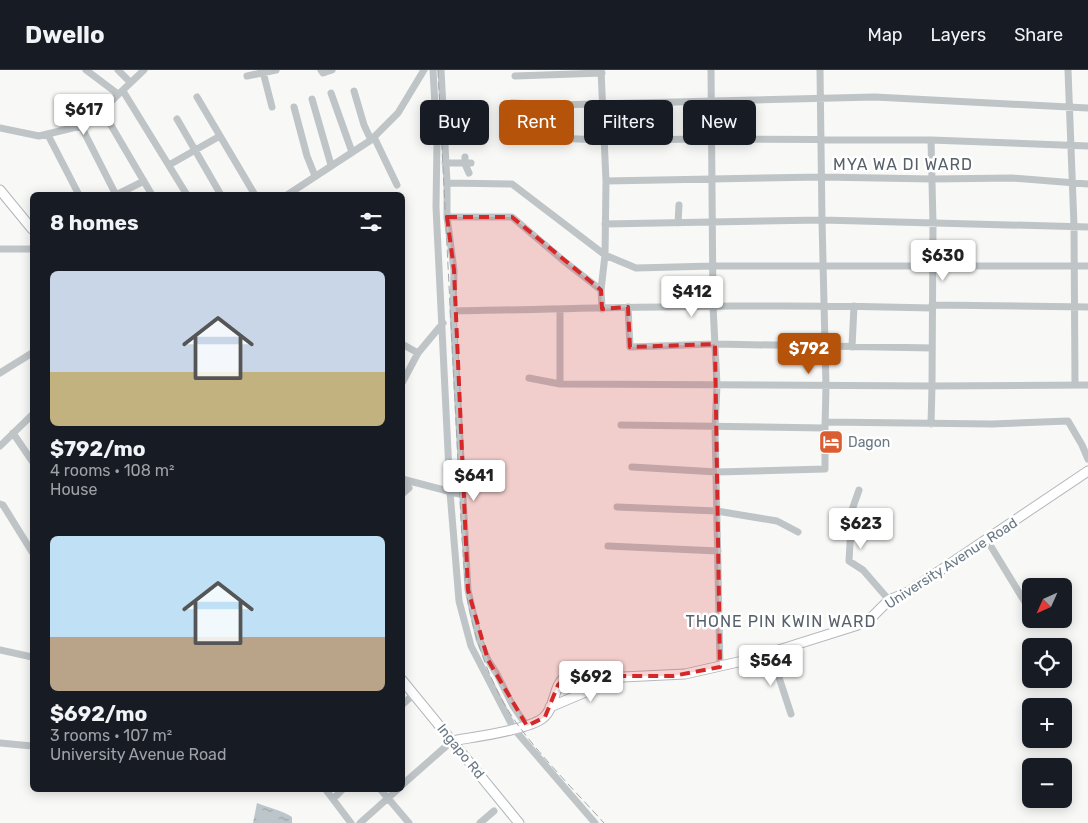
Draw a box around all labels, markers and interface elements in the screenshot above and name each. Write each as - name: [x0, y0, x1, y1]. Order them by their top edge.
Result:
- text: Dwello: [25, 21, 105, 49]
- text: Map: [868, 24, 903, 46]
- text: Layers: [931, 24, 986, 46]
- text: Share: [1014, 24, 1063, 46]
- pin: $617: [54, 93, 114, 136]
- text: $617: [65, 100, 103, 119]
- chip: Buy: [420, 100, 489, 145]
- chip: Rent: [499, 100, 574, 145]
- chip: Filters: [584, 100, 673, 145]
- chip: New: [683, 100, 756, 145]
- district label: MYA WA DI WARD: [833, 155, 973, 174]
- icon: filters: [357, 208, 385, 236]
- text: 8 homes: [50, 210, 139, 235]
- pin: $630: [913, 240, 973, 282]
- text: $630: [922, 246, 964, 265]
- pin: $412: [662, 276, 722, 318]
- text: $412: [672, 282, 712, 301]
- icon: home: [173, 303, 263, 393]
- pin: $792: [779, 332, 839, 375]
- text: $792: [789, 339, 829, 358]
- hotel icon: Dagon: [818, 429, 844, 455]
- place label: Dagon: [848, 434, 890, 451]
- text: $792/mo: [50, 436, 146, 461]
- pin: $641: [444, 460, 504, 502]
- text: 4 rooms · 108 m²: [50, 461, 174, 480]
- text: $641: [454, 466, 494, 485]
- text: House: [50, 480, 97, 499]
- pin: $623: [831, 508, 891, 550]
- text: $623: [840, 514, 882, 533]
- street label: University Avenue Road: [882, 514, 1021, 613]
- icon: home: [173, 568, 263, 658]
- north arrow: [1022, 578, 1072, 628]
- map controls: [1022, 578, 1072, 808]
- district label: THONE PIN KWIN WARD: [685, 612, 877, 631]
- button: locate: [1022, 638, 1072, 688]
- pin: $564: [741, 644, 801, 687]
- text: $564: [750, 651, 792, 670]
- pin: $692: [561, 660, 621, 703]
- text: $692: [570, 667, 612, 686]
- button: +: [1022, 698, 1072, 748]
- text: $692/mo: [50, 701, 147, 726]
- street label: Ingapo Rd: [433, 720, 488, 782]
- text: 3 rooms · 107 m²: [50, 726, 172, 745]
- text: University Avenue Road: [50, 745, 226, 764]
- button: −: [1022, 758, 1072, 808]

